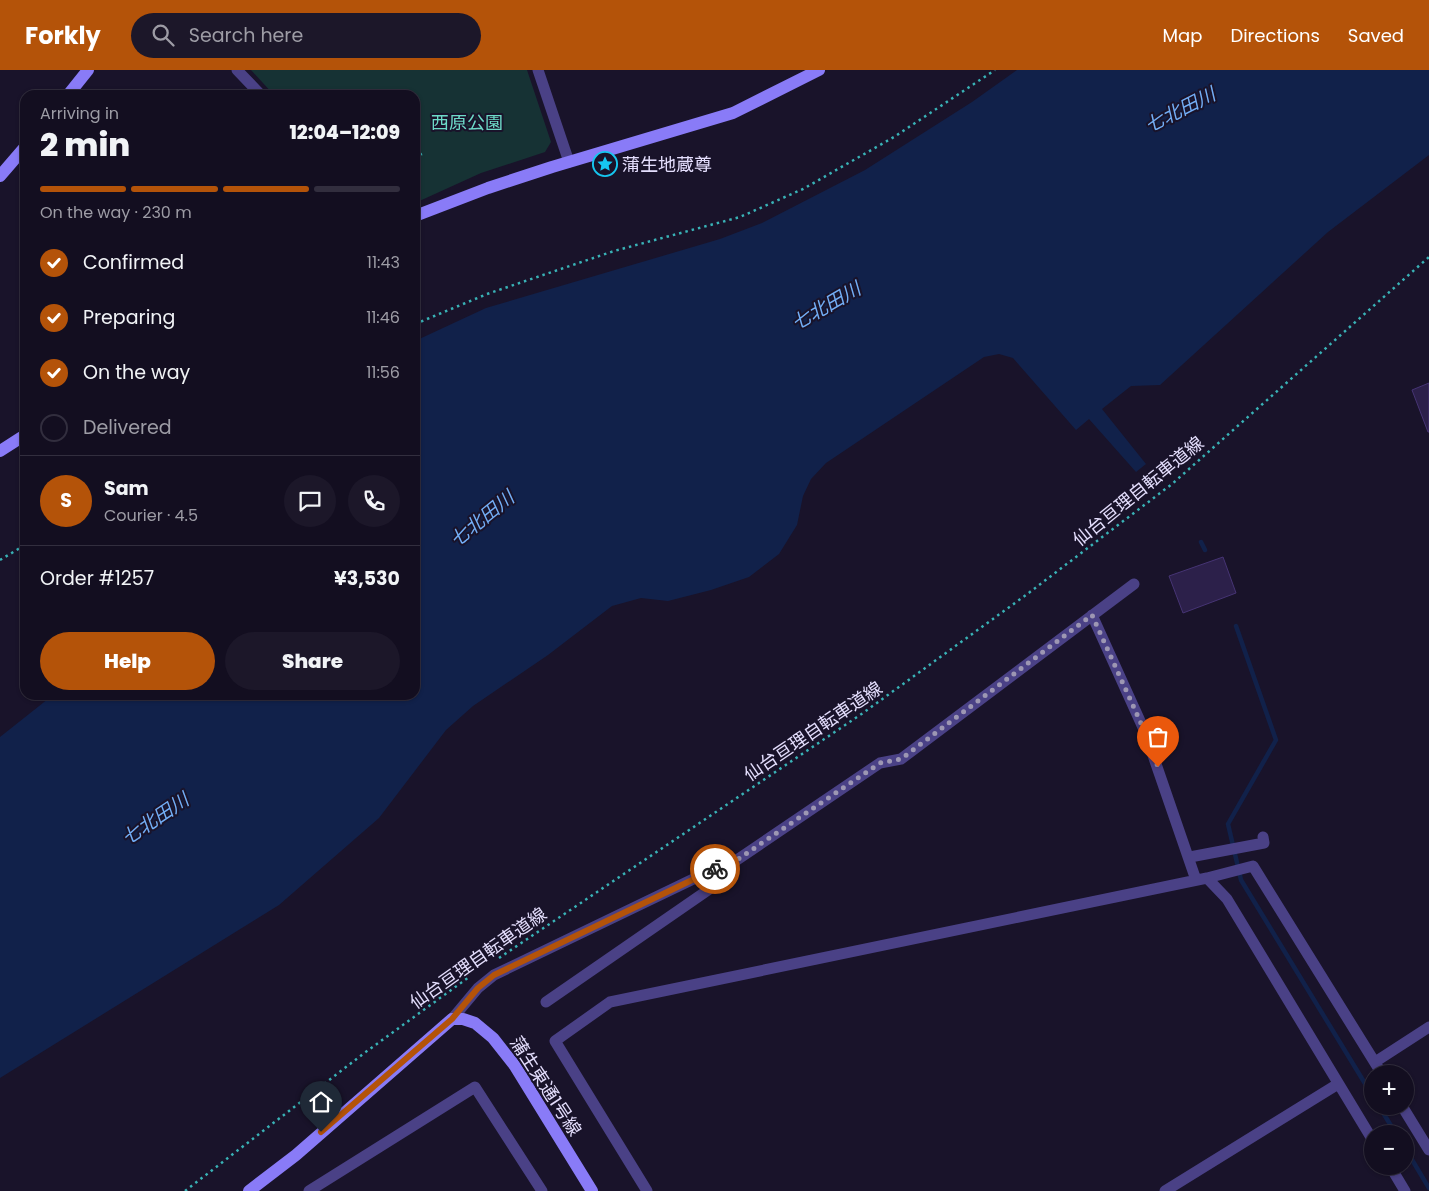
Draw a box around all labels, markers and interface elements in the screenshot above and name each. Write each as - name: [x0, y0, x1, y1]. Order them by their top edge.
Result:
- search box: [131, 13, 481, 58]
- text: Forkly: [25, 19, 101, 52]
- icon: search: [149, 21, 177, 49]
- text: Search here: [189, 22, 303, 49]
- text: Map: [1163, 23, 1202, 48]
- text: Directions: [1230, 23, 1320, 48]
- text: Saved: [1348, 23, 1404, 48]
- water label: 七北田川: [1140, 80, 1222, 139]
- text: Arriving in: [40, 102, 119, 125]
- park label: 西原公園: [431, 110, 503, 135]
- text: 12:04–12:09: [289, 119, 400, 146]
- text: 2 min: [40, 122, 130, 167]
- place icon: 蒲生地蔵尊: [592, 151, 618, 177]
- place label: 蒲生地蔵尊: [622, 152, 712, 177]
- text: On the way · 230 m: [40, 201, 192, 224]
- icon: check: [40, 249, 68, 277]
- text: Confirmed: [83, 249, 184, 276]
- text: 11:43: [367, 251, 400, 274]
- water label: 七北田川: [786, 274, 867, 337]
- icon: check: [40, 304, 68, 332]
- text: Preparing: [83, 304, 175, 331]
- text: 11:46: [366, 306, 400, 329]
- icon: check: [40, 359, 68, 387]
- text: On the way: [83, 359, 190, 386]
- text: 11:56: [366, 361, 400, 384]
- text: Delivered: [83, 414, 172, 441]
- street label: 仙台亘理自転車道線: [1067, 430, 1209, 552]
- text: Sam: [104, 475, 149, 502]
- button: chat: [284, 475, 336, 527]
- button: phone: [348, 475, 400, 527]
- water label: 七北田川: [444, 483, 522, 553]
- text: S: [60, 487, 72, 514]
- text: Courier · 4.5: [104, 504, 198, 527]
- text: Order #1257: [40, 565, 154, 592]
- text: ¥3,530: [334, 565, 400, 592]
- button: Help: [40, 632, 215, 690]
- button: Share: [225, 632, 400, 690]
- street label: 仙台亘理自転車道線: [739, 675, 887, 787]
- pin: [1137, 716, 1179, 767]
- icon: bag: [1144, 723, 1172, 751]
- water label: 七北田川: [116, 785, 196, 851]
- courier: [690, 844, 740, 894]
- icon: bike: [701, 855, 729, 883]
- street label: 仙台亘理自転車道線: [404, 901, 552, 1015]
- street label: 蒲生東通1号線: [505, 1031, 587, 1141]
- map controls: [1364, 1065, 1414, 1175]
- button: +: [1364, 1065, 1414, 1115]
- pin: [300, 1081, 342, 1132]
- icon: home: [307, 1088, 335, 1116]
- button: −: [1364, 1125, 1414, 1175]

